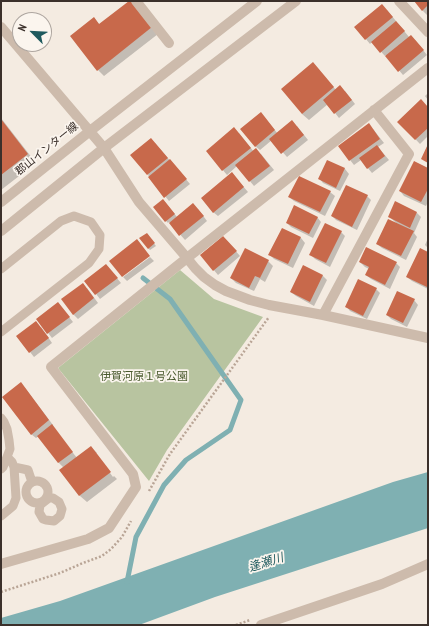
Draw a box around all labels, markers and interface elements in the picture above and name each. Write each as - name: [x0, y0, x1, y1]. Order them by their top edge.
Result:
- north arrow: [12, 12, 52, 52]
- text: N: [14, 22, 30, 33]
- street label: 郡山インター線: [13, 120, 81, 178]
- park label: 伊賀河原１号公園: [100, 370, 188, 384]
- water label: 逢瀬川: [247, 551, 285, 575]

